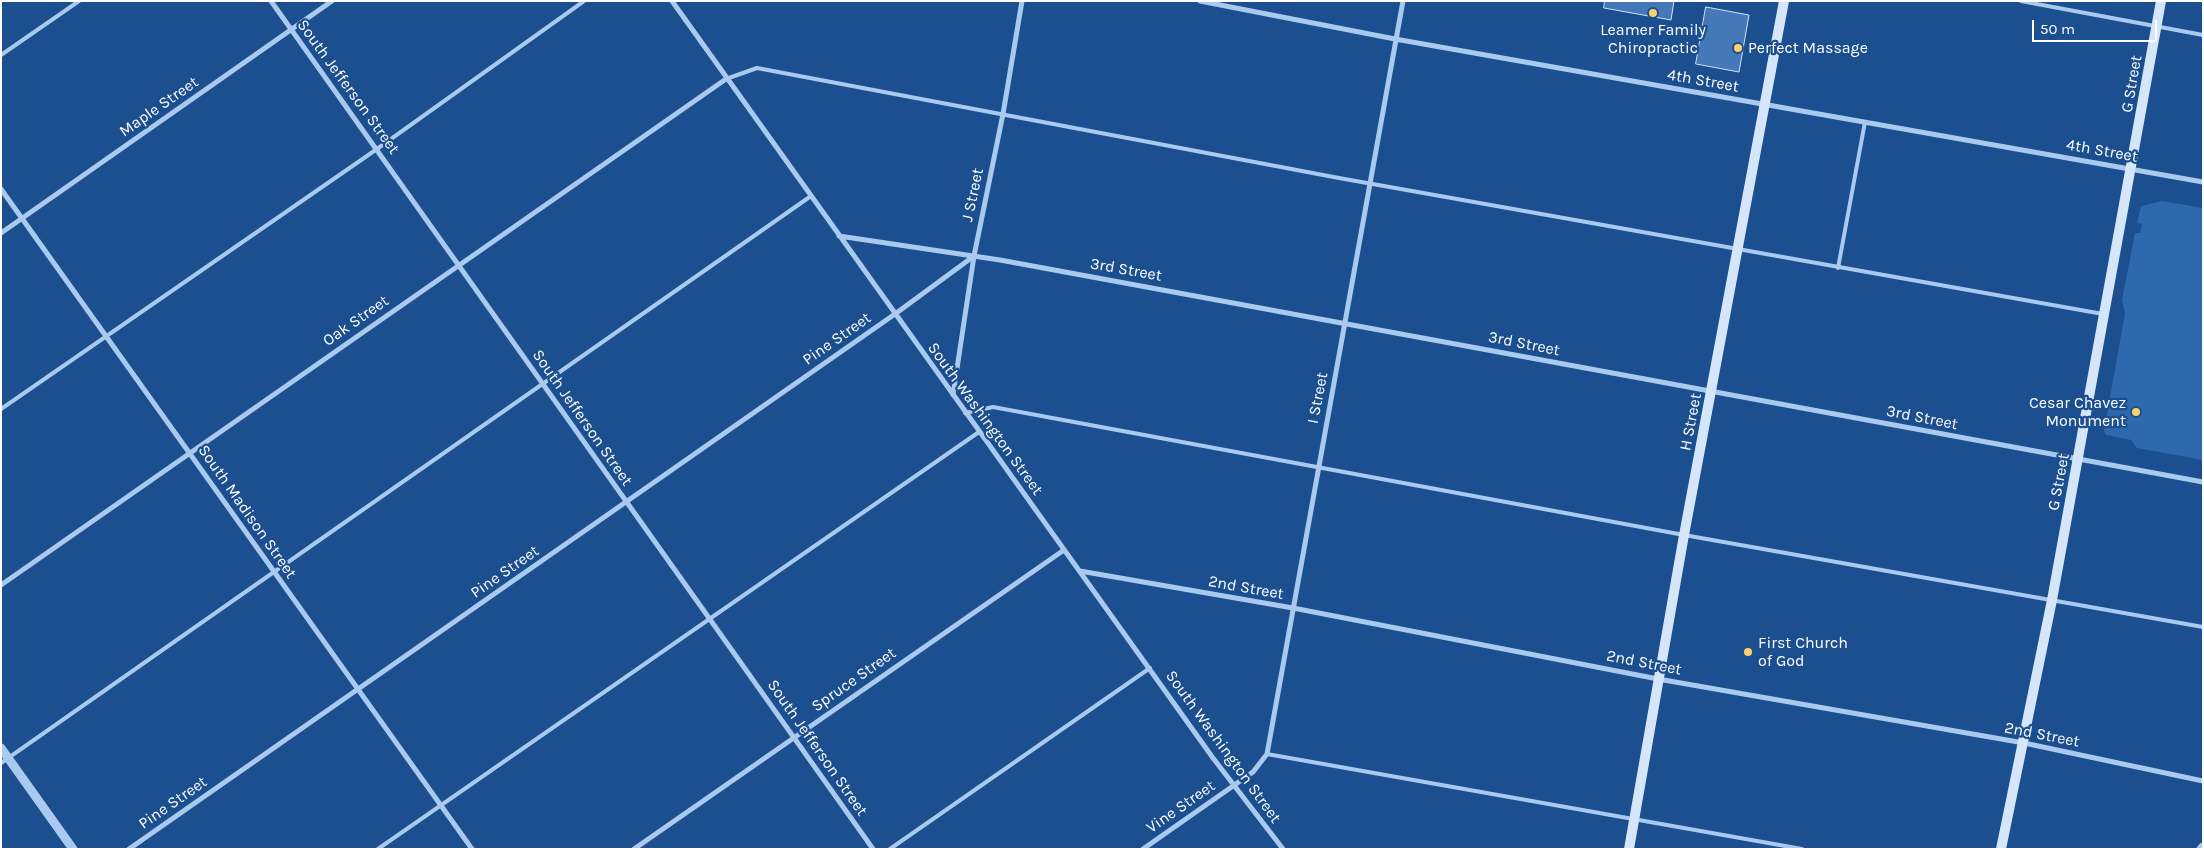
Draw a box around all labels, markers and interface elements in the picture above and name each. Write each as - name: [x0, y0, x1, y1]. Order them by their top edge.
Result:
- marker: Leamer Family Chiropractic: [1647, 7, 1659, 19]
- scale bar: [2034, 10, 2159, 42]
- street label: South Jefferson Street: [293, 16, 403, 158]
- place label: Leamer Family Chiropractic: [1600, 20, 1706, 58]
- text: 50 m: [2040, 20, 2075, 38]
- place label: Perfect Massage: [1748, 38, 1868, 58]
- marker: Perfect Massage: [1732, 42, 1744, 54]
- street label: G Street: [2118, 54, 2146, 114]
- street label: 4th Street: [1666, 65, 1740, 97]
- street label: Maple Street: [116, 73, 202, 141]
- street label: 4th Street: [2065, 135, 2139, 167]
- street label: J Street: [958, 167, 988, 223]
- street label: 3rd Street: [1089, 254, 1163, 286]
- street label: Oak Street: [319, 291, 393, 351]
- street label: Pine Street: [799, 308, 875, 370]
- street label: 3rd Street: [1487, 328, 1561, 360]
- street label: South Washington Street: [923, 339, 1047, 499]
- street label: South Jefferson Street: [528, 346, 636, 490]
- street label: I Street: [1304, 371, 1332, 425]
- street label: H Street: [1676, 391, 1706, 453]
- place label: Cesar Chavez Monument: [2029, 393, 2126, 431]
- street label: 3rd Street: [1885, 402, 1959, 434]
- marker: Cesar Chavez Monument: [2130, 406, 2142, 418]
- street label: South Madison Street: [194, 441, 300, 583]
- street label: G Street: [2044, 452, 2074, 512]
- street label: Pine Street: [467, 541, 543, 603]
- street label: 2nd Street: [1207, 572, 1285, 604]
- place label: First Church of God: [1758, 633, 1848, 671]
- street label: Spruce Street: [808, 644, 900, 716]
- street label: 2nd Street: [1605, 646, 1683, 680]
- marker: First Church of God: [1742, 646, 1754, 658]
- street label: South Washington Street: [1161, 667, 1285, 827]
- street label: South Jefferson Street: [763, 676, 871, 820]
- street label: 2nd Street: [2003, 718, 2081, 752]
- street label: Pine Street: [135, 772, 211, 834]
- street label: Vine Street: [1143, 776, 1219, 838]

